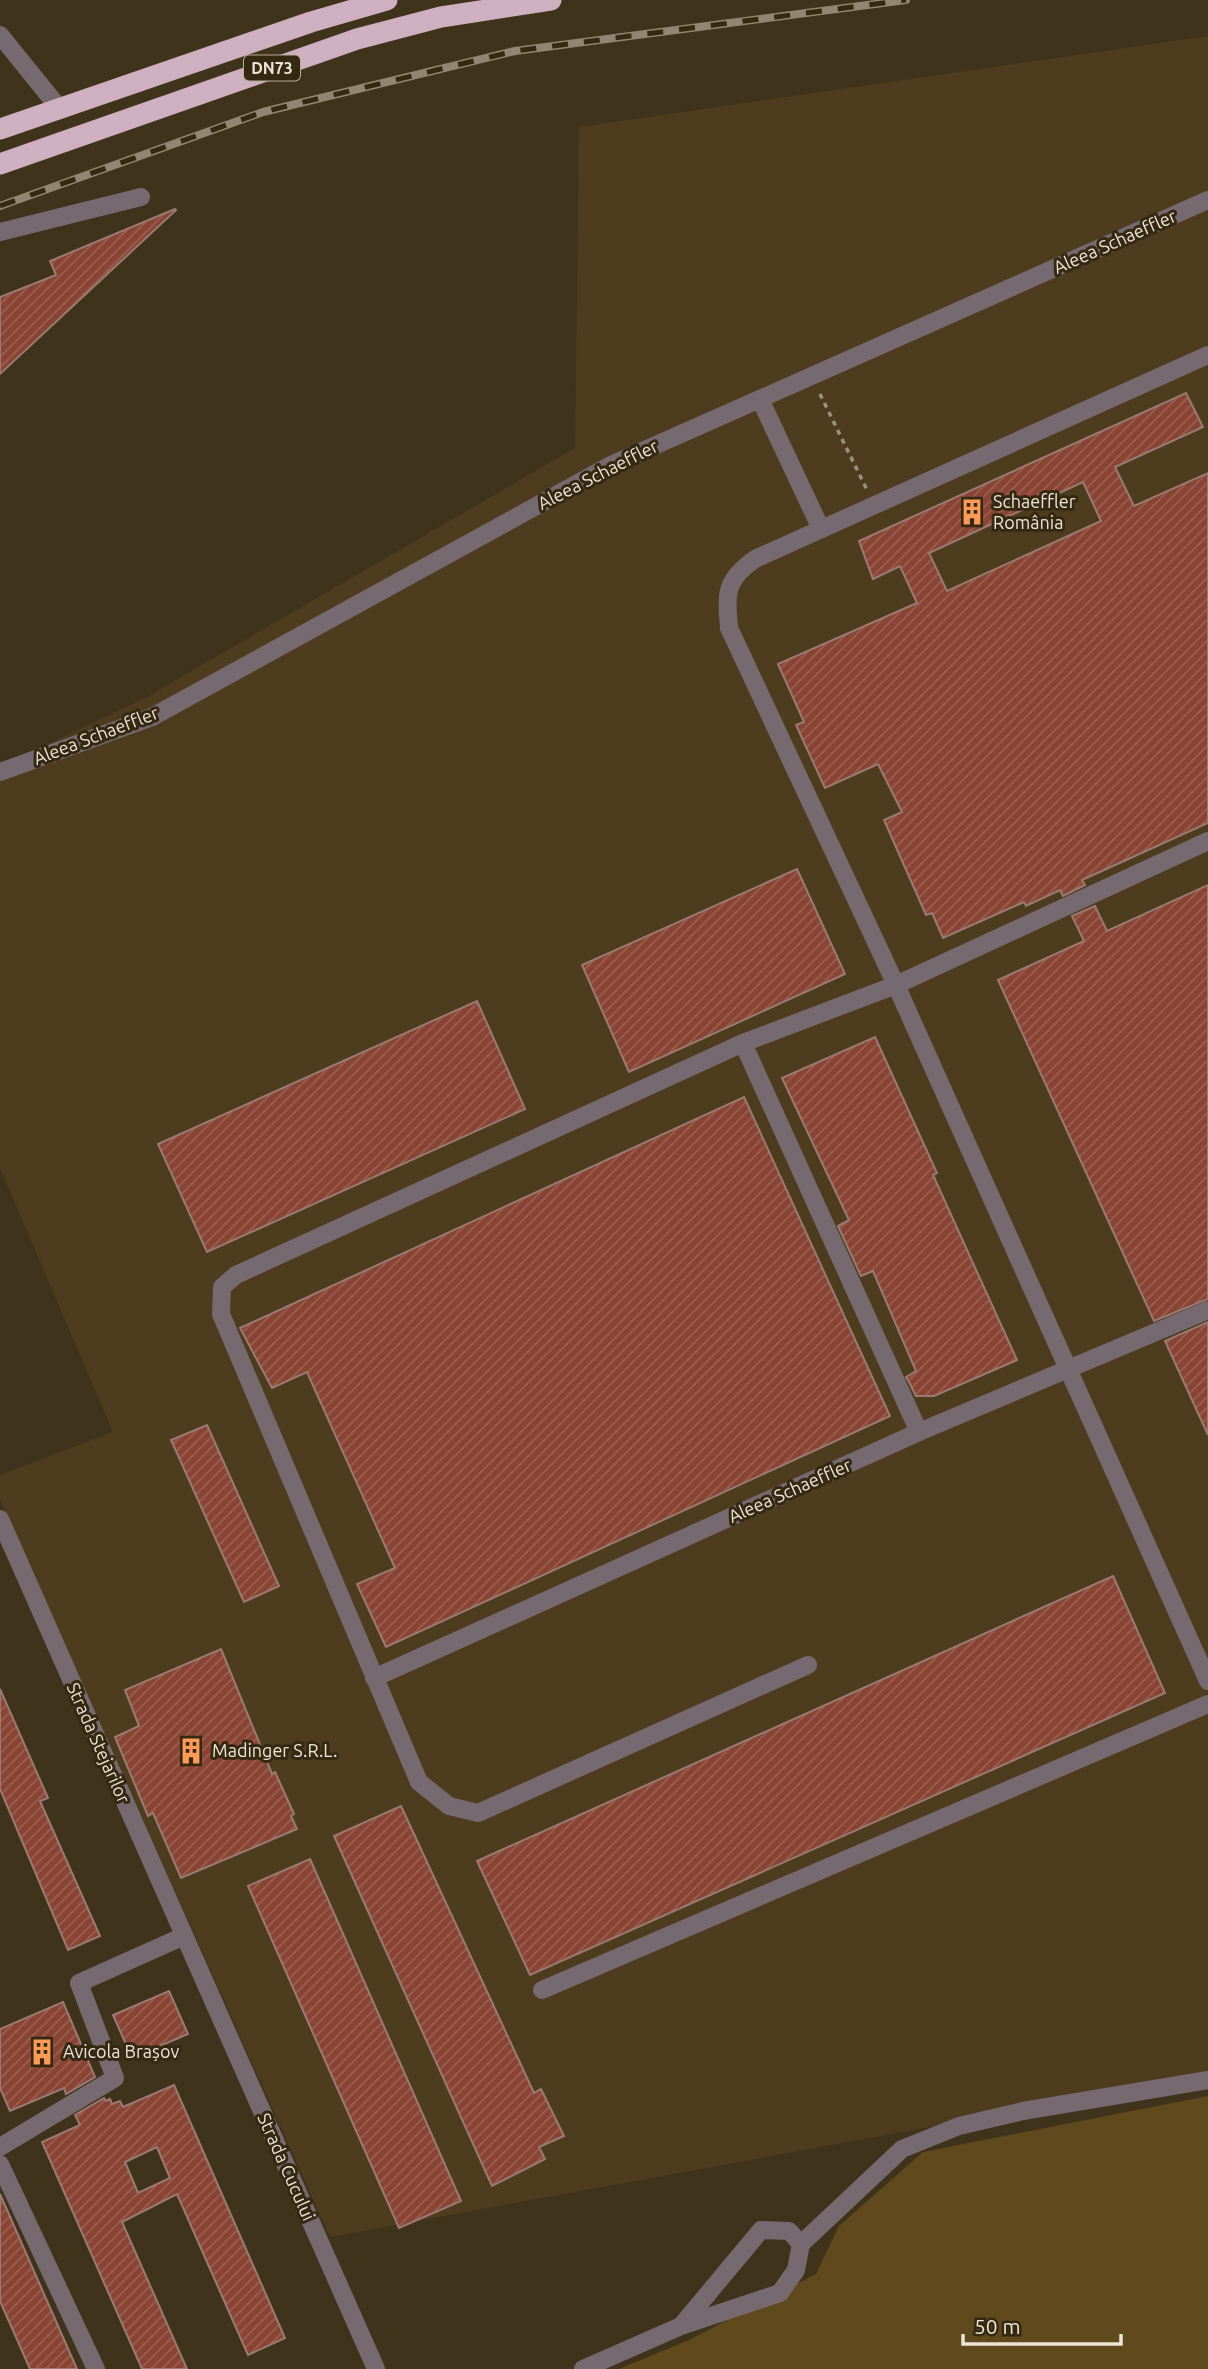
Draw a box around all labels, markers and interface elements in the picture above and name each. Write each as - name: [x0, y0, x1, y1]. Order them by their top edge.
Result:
- road number: DN73: [244, 55, 300, 80]
- street label: Aleea Schaeffler: [1050, 205, 1179, 277]
- street label: Aleea Schaeffler: [534, 435, 661, 513]
- place label: Schaeffler România: [993, 491, 1076, 532]
- building icon: Schaeffler România: [957, 497, 987, 527]
- street label: Aleea Schaeffler: [30, 702, 161, 768]
- street label: Aleea Schaeffler: [725, 1454, 854, 1526]
- street label: Strada Stejarilor: [63, 1679, 135, 1806]
- building icon: Madinger S.R.L.: [176, 1736, 206, 1766]
- place label: Madinger S.R.L.: [212, 1740, 337, 1760]
- building icon: Avicola Brașov: [27, 2037, 57, 2067]
- place label: Avicola Brașov: [63, 2041, 179, 2061]
- street label: Strada Cucului: [254, 2110, 320, 2223]
- scale bar: [963, 2302, 1120, 2346]
- text: 50 m: [974, 2314, 1021, 2338]

